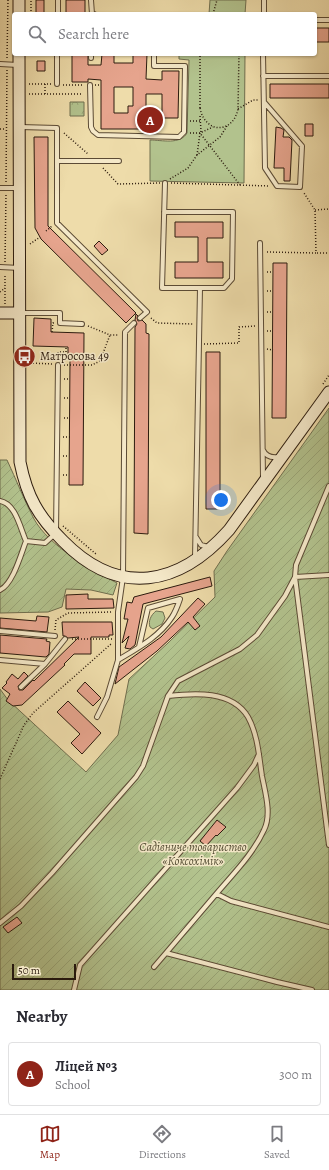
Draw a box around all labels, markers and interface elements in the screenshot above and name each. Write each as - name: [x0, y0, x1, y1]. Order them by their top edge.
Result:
- search box: [12, 12, 317, 56]
- icon: search: [26, 23, 48, 45]
- text: Search here: [58, 24, 129, 44]
- pin: A: [137, 105, 163, 135]
- bus stop icon: Матросова 49: [12, 343, 38, 369]
- place label: Матросова 49: [40, 348, 109, 364]
- your location: [211, 490, 231, 510]
- park label: Садівниче товариство «Коксохімік»: [139, 839, 247, 869]
- scale bar: [12, 962, 76, 981]
- text: 50 m: [18, 963, 40, 978]
- text: Nearby: [16, 1005, 67, 1028]
- text: Ліцей №3: [55, 1056, 117, 1076]
- text: A: [26, 1066, 34, 1083]
- text: 300 m: [279, 1066, 312, 1083]
- text: School: [55, 1076, 90, 1093]
- tab: Map: [39, 1123, 61, 1162]
- tab: Directions: [139, 1123, 186, 1162]
- tab: Saved: [264, 1123, 290, 1162]

